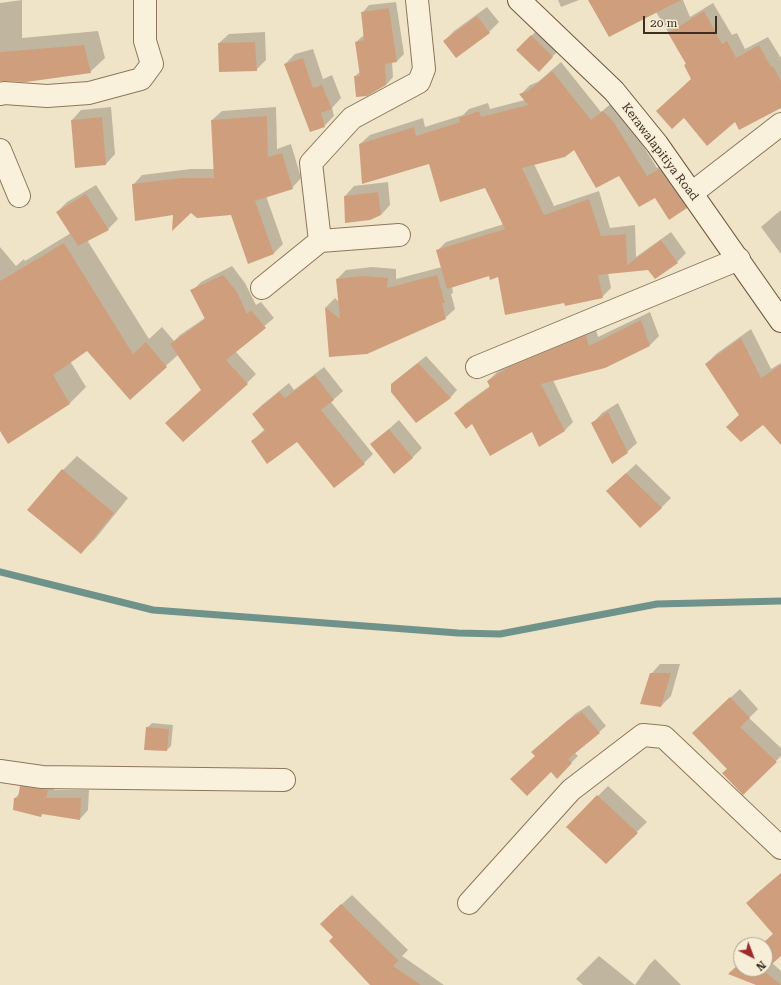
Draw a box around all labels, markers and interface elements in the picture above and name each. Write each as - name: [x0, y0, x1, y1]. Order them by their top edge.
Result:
- scale bar: [645, 8, 719, 34]
- text: 20 m: [650, 16, 677, 30]
- street label: Kerawalapitiya Road: [619, 100, 701, 204]
- north arrow: [733, 937, 773, 977]
- text: N: [753, 958, 768, 973]

